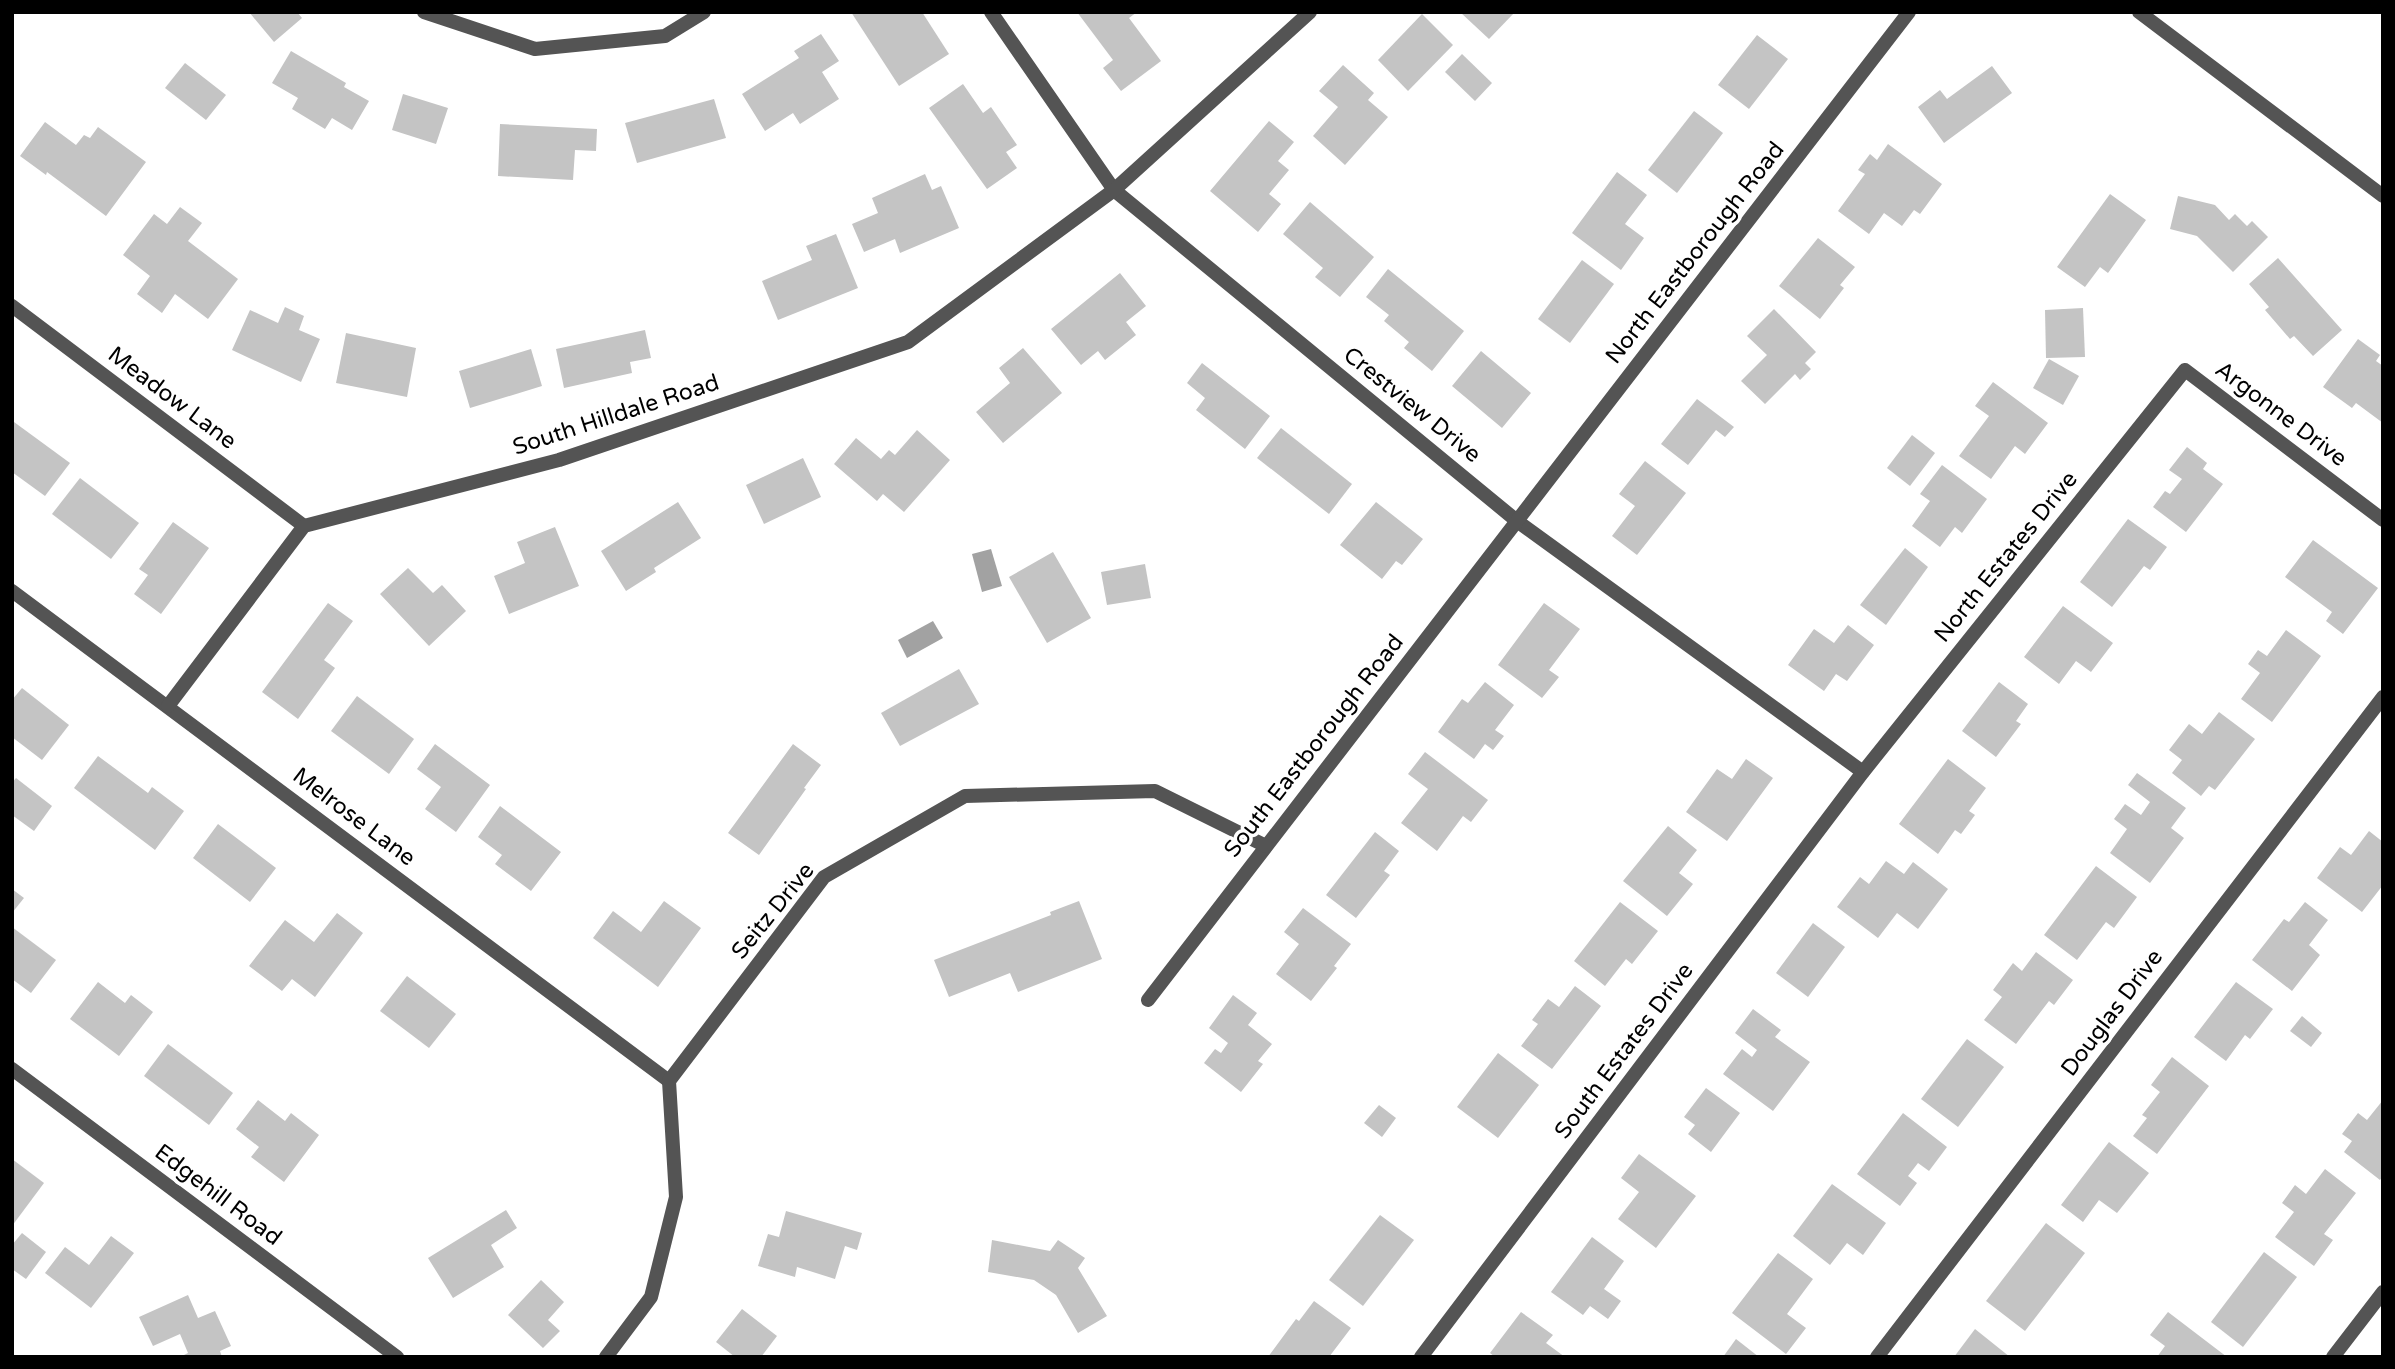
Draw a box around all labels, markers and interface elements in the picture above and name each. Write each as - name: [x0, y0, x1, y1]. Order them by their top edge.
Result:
- street label: North Eastborough Road: [1600, 136, 1790, 370]
- street label: Meadow Lane: [102, 341, 242, 455]
- street label: Crestview Drive: [1338, 341, 1486, 469]
- street label: Argonne Drive: [2210, 355, 2352, 473]
- street label: South Hilldale Road: [509, 368, 723, 462]
- street label: North Estates Drive: [1928, 466, 2084, 648]
- street label: South Eastborough Road: [1218, 629, 1410, 863]
- street label: Melrose Lane: [287, 762, 421, 872]
- street label: Seitz Drive: [726, 857, 820, 965]
- street label: Douglas Drive: [2055, 944, 2169, 1082]
- street label: South Estates Drive: [1549, 957, 1699, 1145]
- street label: Edgehill Road: [149, 1138, 287, 1252]

